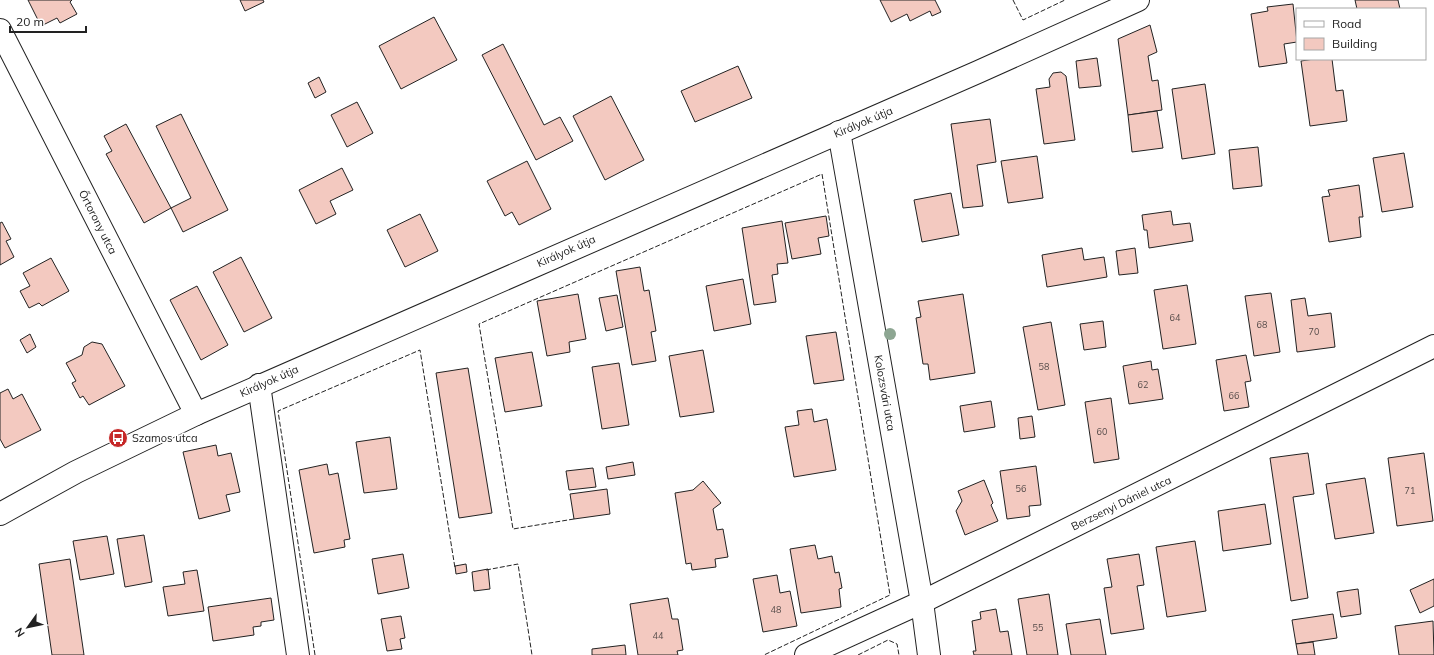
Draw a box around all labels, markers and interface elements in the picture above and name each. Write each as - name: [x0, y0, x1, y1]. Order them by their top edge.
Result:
- scale bar: [10, 8, 86, 34]
- legend: [1296, 8, 1426, 60]
- text: 20 m: [16, 14, 44, 29]
- text: Road: [1332, 16, 1361, 31]
- text: Building: [1332, 36, 1377, 51]
- street label: Királyok útja: [831, 103, 895, 141]
- street label: Őrtorony utca: [76, 187, 121, 257]
- street label: Királyok útja: [534, 232, 598, 270]
- house number: 64: [1170, 312, 1181, 323]
- house number: 68: [1257, 319, 1267, 330]
- house number: 70: [1309, 326, 1319, 337]
- street label: Kolozsvári utca: [871, 354, 899, 432]
- house number: 58: [1039, 361, 1049, 372]
- street label: Királyok útja: [237, 362, 301, 400]
- house number: 62: [1138, 379, 1148, 390]
- house number: 66: [1229, 390, 1239, 401]
- house number: 60: [1097, 426, 1107, 437]
- bus stop icon: Szamos utca: [107, 427, 129, 449]
- place label: Szamos utca: [132, 431, 198, 445]
- street label: Berzsenyi Dániel utca: [1069, 473, 1173, 533]
- house number: 56: [1016, 483, 1026, 494]
- house number: 71: [1405, 485, 1415, 496]
- house number: 48: [771, 604, 781, 615]
- north arrow: [8, 607, 48, 647]
- house number: 55: [1033, 622, 1044, 633]
- text: N: [11, 625, 28, 640]
- house number: 44: [653, 630, 664, 641]

